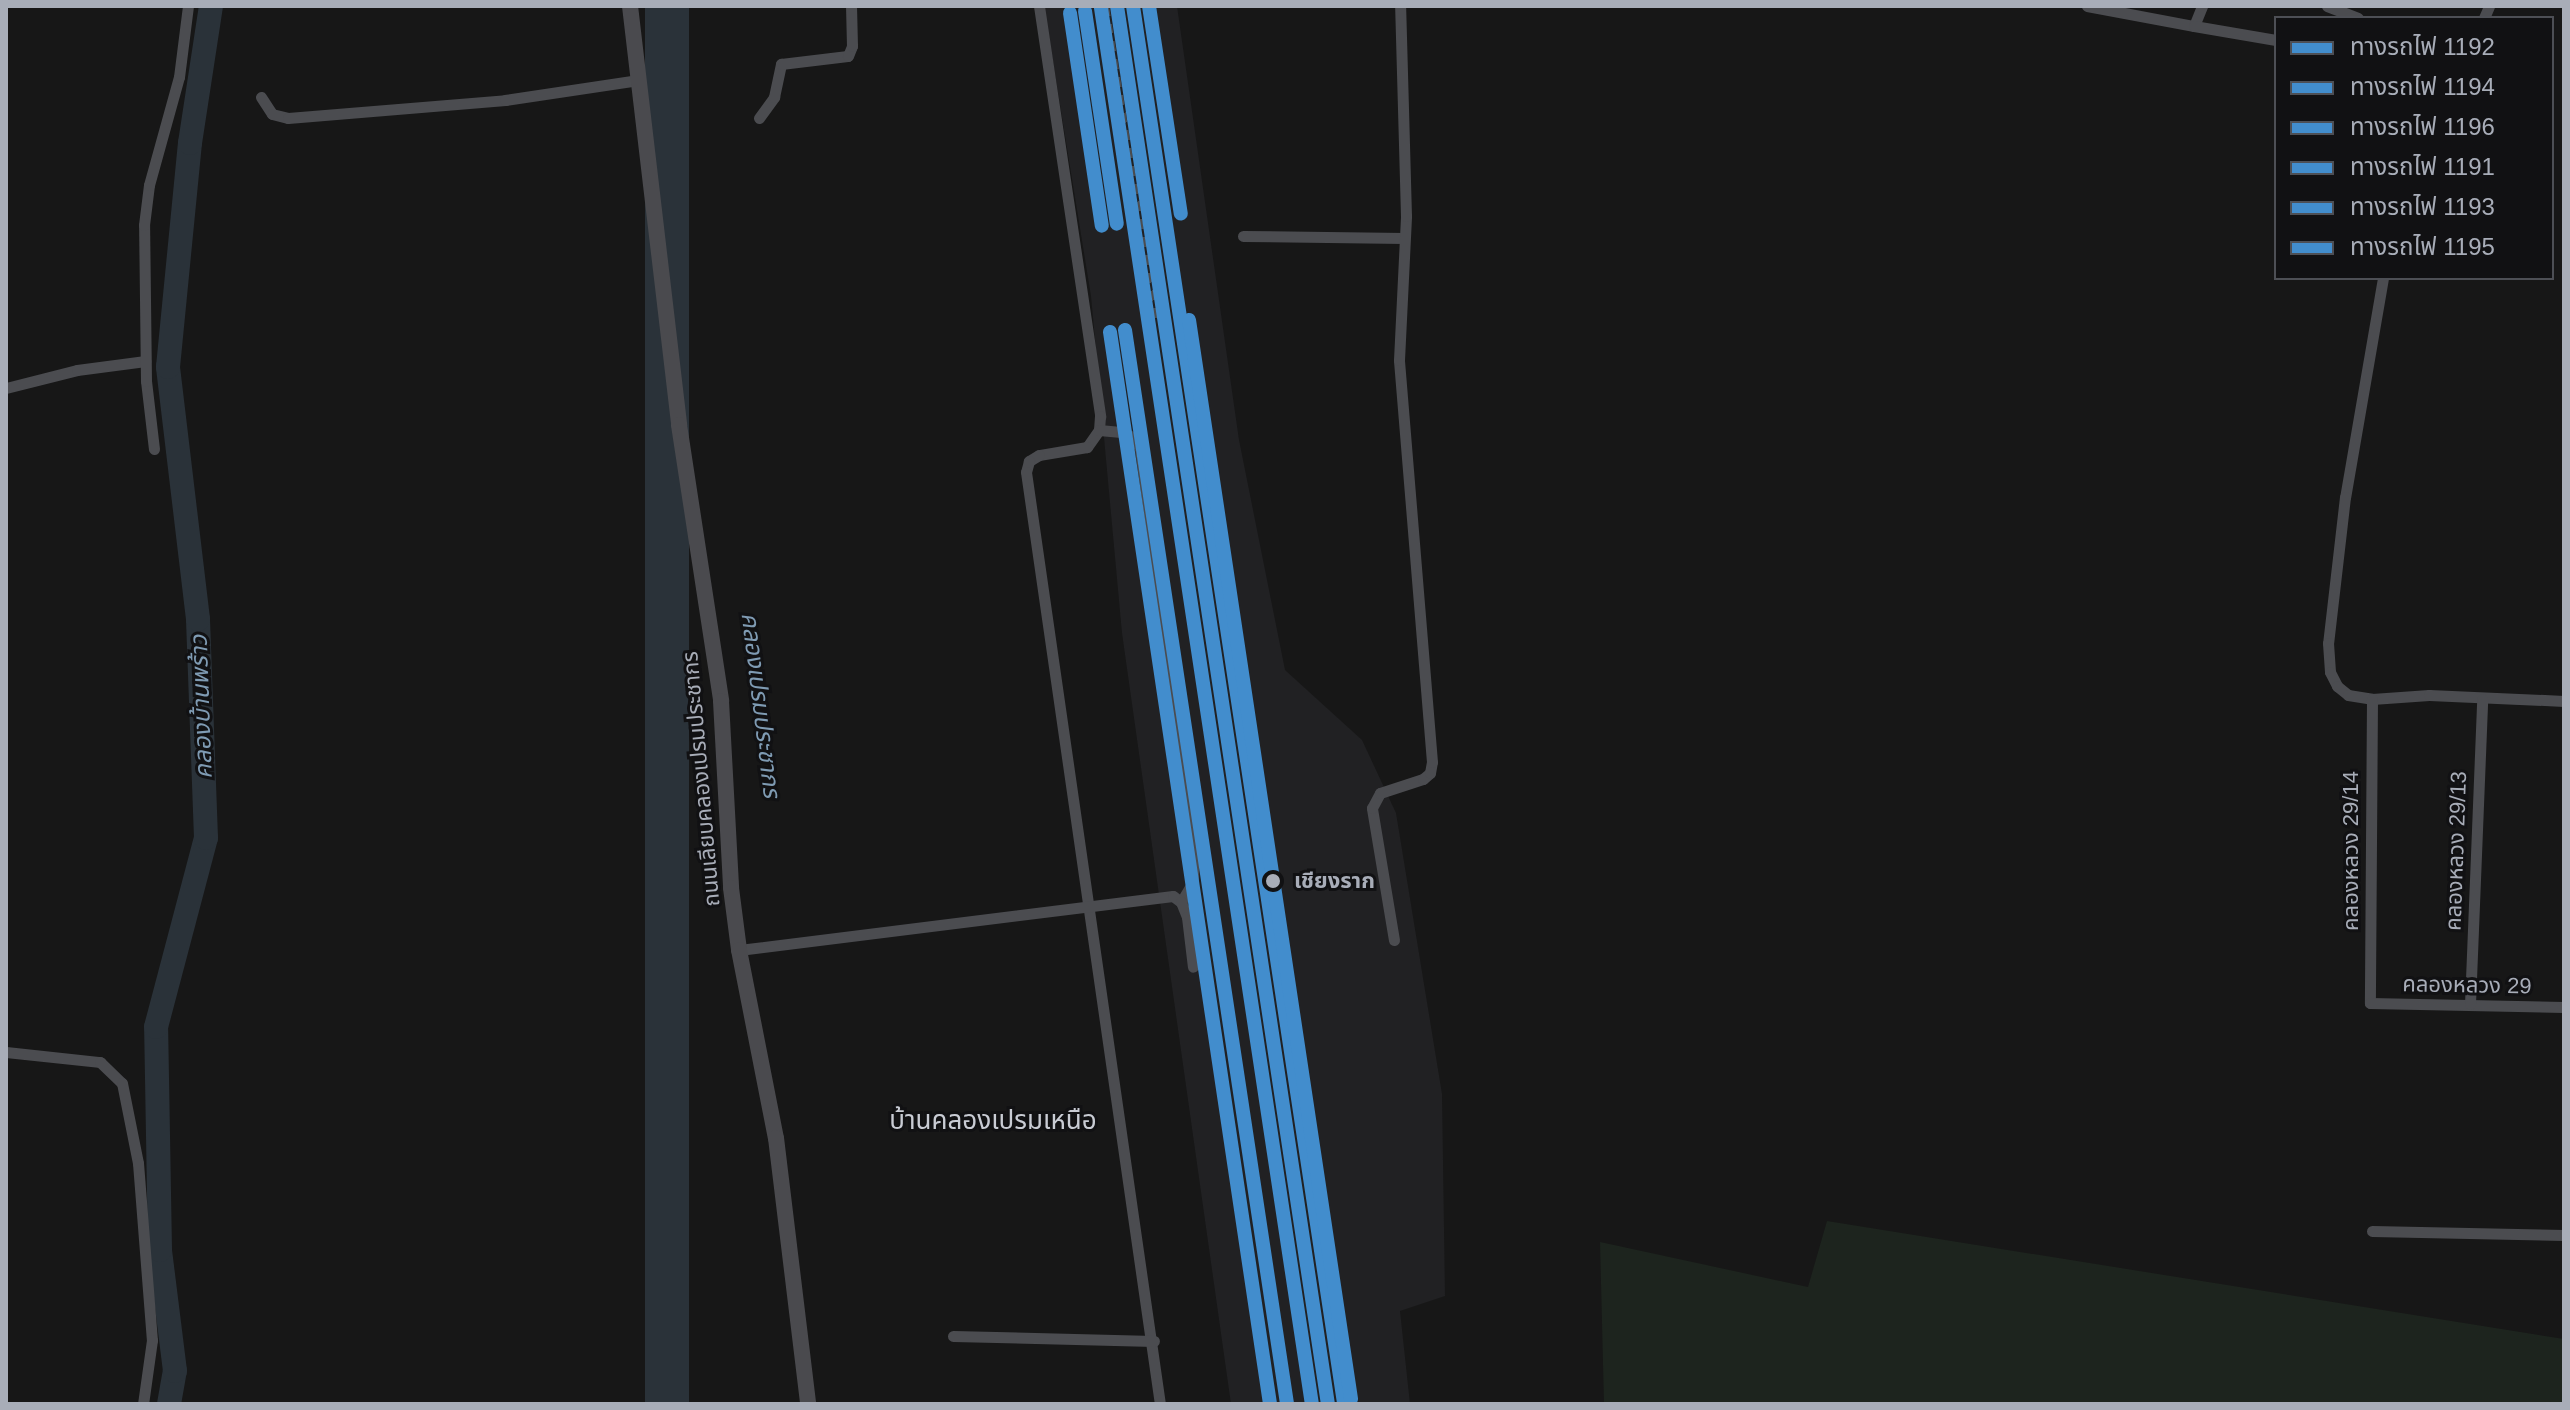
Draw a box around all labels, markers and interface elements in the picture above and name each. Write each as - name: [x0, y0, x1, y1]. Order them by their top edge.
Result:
- legend: [2274, 16, 2554, 280]
- text: ทางรถไฟ 1192: [2350, 33, 2495, 60]
- text: ทางรถไฟ 1194: [2350, 73, 2495, 100]
- text: ทางรถไฟ 1196: [2350, 113, 2495, 140]
- text: ทางรถไฟ 1191: [2350, 153, 2495, 180]
- text: ทางรถไฟ 1193: [2350, 193, 2495, 220]
- text: ทางรถไฟ 1195: [2350, 233, 2495, 260]
- water label: คลองเปรมประชากร: [735, 611, 787, 799]
- water label: คลองบ้านพร้าว: [184, 635, 218, 779]
- street label: ถนนเลียบคลองเปรมประชากร: [677, 650, 725, 908]
- street label: คลองหลวง 29/14: [2338, 771, 2364, 931]
- street label: คลองหลวง 29/13: [2440, 771, 2472, 931]
- marker: เชียงราก: [1259, 867, 1287, 895]
- place label: เชียงราก: [1294, 868, 1375, 894]
- street label: คลองหลวง 29: [2402, 971, 2532, 999]
- district label: บ้านคลองเปรมเหนือ: [889, 1105, 1097, 1137]

